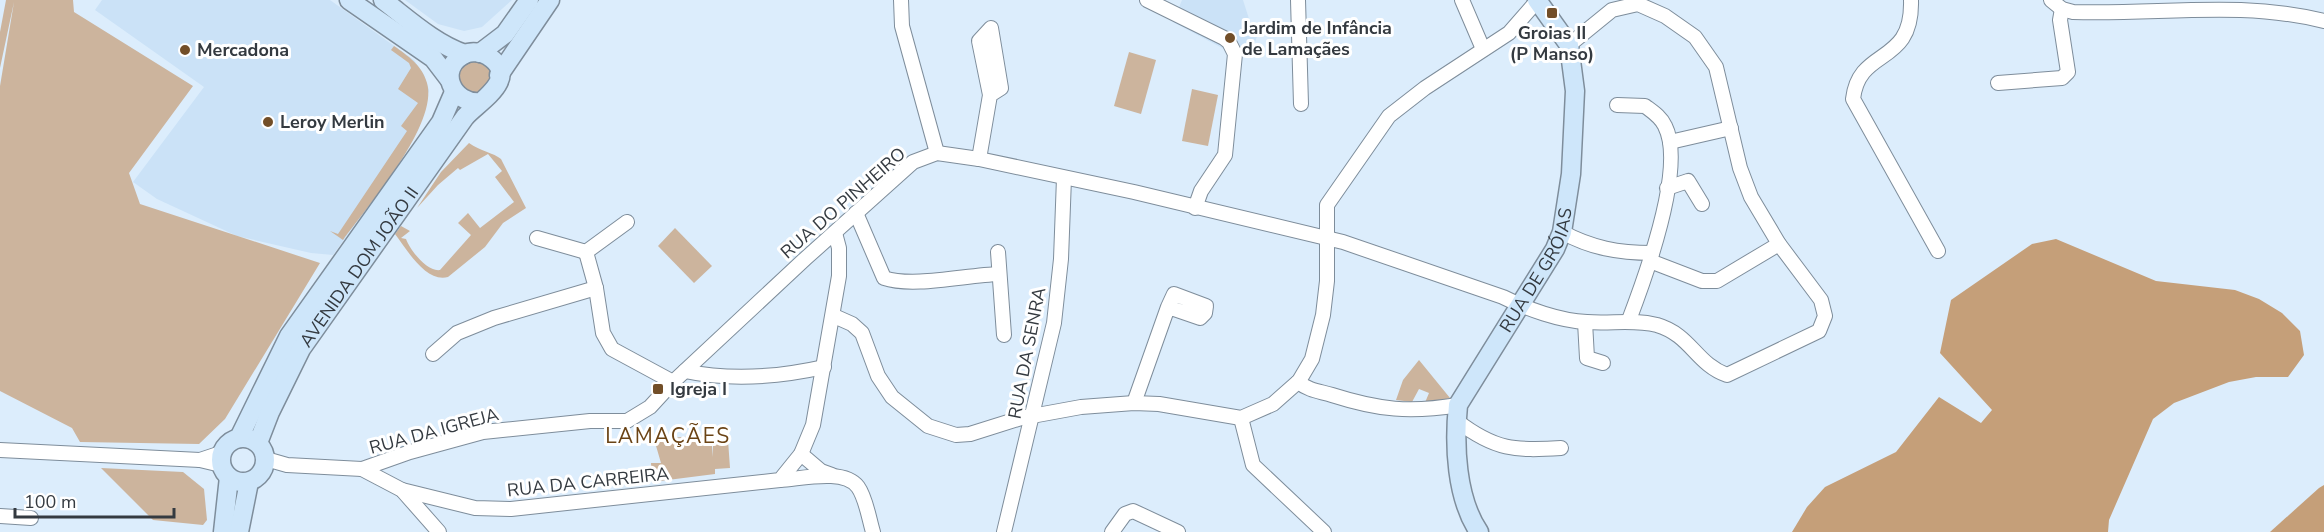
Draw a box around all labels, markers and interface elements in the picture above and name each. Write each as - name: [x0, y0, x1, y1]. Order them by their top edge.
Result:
- marker: Groias II (P Manso): [1545, 6, 1559, 20]
- place label: Jardim de Infância de Lamaçães: [1241, 16, 1392, 61]
- place label: Groias II (P Manso): [1510, 21, 1594, 66]
- marker: Jardim de Infância de Lamaçães: [1223, 31, 1237, 45]
- place label: Mercadona: [197, 38, 289, 62]
- marker: Mercadona: [178, 43, 192, 57]
- place label: Leroy Merlin: [280, 110, 385, 134]
- marker: Leroy Merlin: [261, 115, 275, 129]
- street label: RUA DO PINHEIRO: [775, 142, 911, 264]
- street label: AVENIDA DOM JOÃO II: [294, 182, 424, 352]
- street label: RUA DE GRÓIAS: [1494, 206, 1578, 337]
- street label: RUA DA SENRA: [1002, 285, 1052, 421]
- place label: Igreja I: [670, 377, 727, 401]
- marker: Igreja I: [651, 382, 665, 396]
- street label: RUA DA IGREJA: [367, 402, 501, 460]
- district label: LAMAÇÃES: [605, 422, 731, 450]
- street label: RUA DA CARREIRA: [506, 462, 670, 502]
- scale bar: [15, 481, 174, 519]
- text: 100 m: [24, 490, 76, 514]

